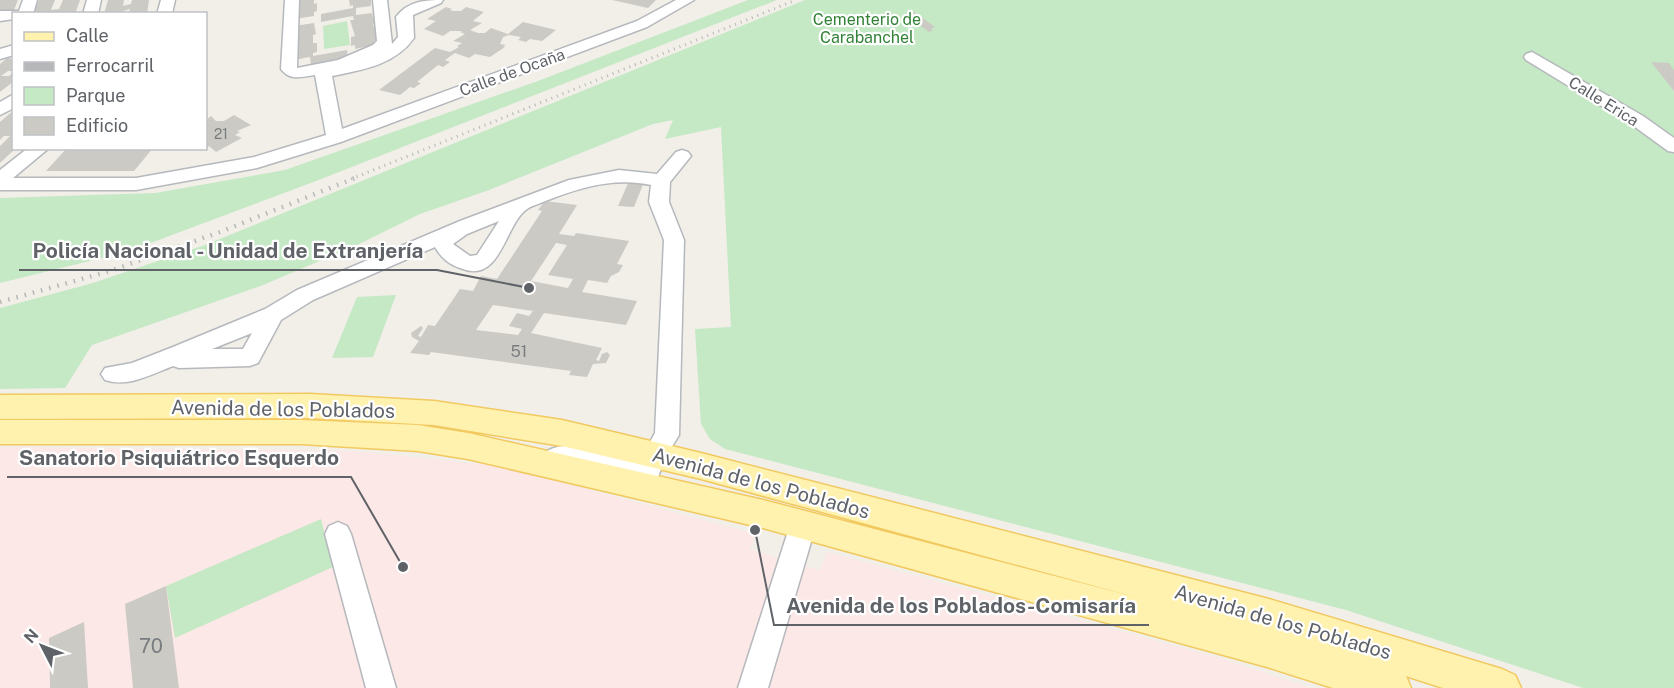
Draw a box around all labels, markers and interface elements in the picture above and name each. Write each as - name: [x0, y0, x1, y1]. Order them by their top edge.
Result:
- park label: Cementerio de Carabanchel: [813, 10, 921, 47]
- legend: [12, 12, 207, 150]
- text: Calle: [66, 25, 109, 46]
- street label: Calle de Ocaña: [457, 45, 568, 100]
- text: Ferrocarril: [66, 55, 154, 76]
- street label: Calle Erica: [1565, 72, 1642, 130]
- text: Parque: [66, 85, 126, 106]
- text: Edificio: [66, 115, 128, 136]
- house number: 21: [214, 126, 228, 142]
- callout: Policía Nacional - Unidad de Extranjería: [19, 231, 437, 270]
- text: Policía Nacional - Unidad de Extranjería: [33, 238, 424, 263]
- house number: 51: [511, 342, 527, 361]
- street label: Avenida de los Poblados: [171, 395, 395, 423]
- callout: Sanatorio Psiquiátrico Esquerdo: [7, 438, 351, 477]
- street label: Avenida de los Poblados: [650, 442, 872, 524]
- text: Sanatorio Psiquiátrico Esquerdo: [19, 445, 339, 470]
- street label: Avenida de los Poblados: [1172, 580, 1394, 664]
- callout: Avenida de los Poblados-Comisaría: [774, 586, 1149, 625]
- text: Avenida de los Poblados-Comisaría: [786, 593, 1136, 618]
- north arrow: [12, 616, 72, 676]
- text: N: [20, 625, 42, 647]
- house number: 70: [139, 634, 163, 658]

